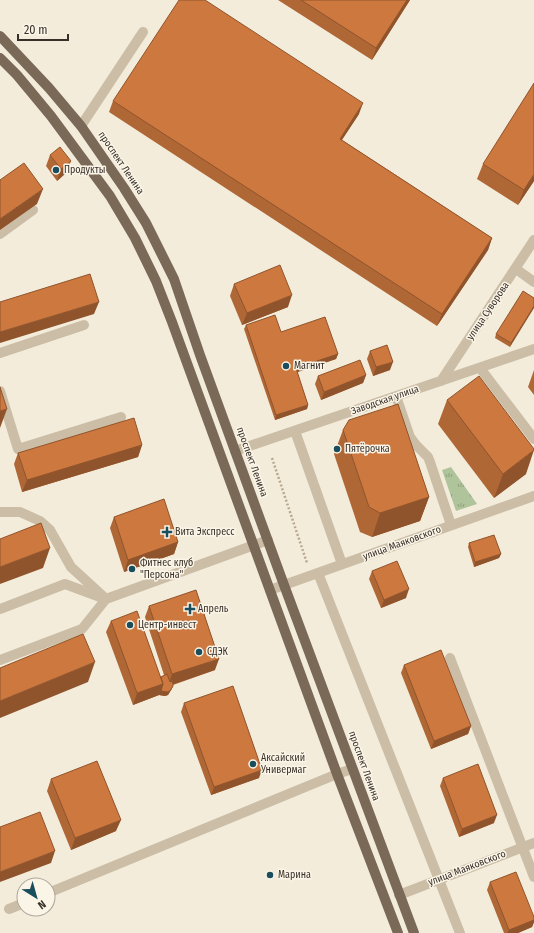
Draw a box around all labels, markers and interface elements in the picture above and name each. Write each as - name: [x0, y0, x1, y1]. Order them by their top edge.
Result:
- scale bar: [18, 16, 68, 42]
- text: 20 m: [24, 23, 48, 37]
- street label: проспект Ленина: [96, 129, 147, 197]
- place label: Продукты: [64, 164, 105, 176]
- marker: Продукты: [51, 165, 61, 175]
- street label: улица Суворова: [464, 280, 512, 342]
- place label: Магнит: [294, 360, 326, 372]
- marker: Магнит: [281, 361, 291, 371]
- street label: Заводская улица: [350, 383, 421, 417]
- street label: проспект Ленина: [234, 426, 270, 499]
- place label: Пятёрочка: [345, 443, 390, 455]
- marker: Пятёрочка: [332, 444, 342, 454]
- street label: улица Маяковского: [361, 523, 443, 563]
- place label: Вита Экспресс: [175, 526, 235, 538]
- marker: Вита Экспресс: [162, 527, 172, 537]
- place label: Фитнес клуб "Персона": [140, 557, 193, 581]
- marker: Фитнес клуб "Персона": [127, 564, 137, 574]
- place label: Апрель: [198, 603, 229, 615]
- marker: Апрель: [185, 604, 195, 614]
- place label: Центр-инвест: [138, 619, 197, 631]
- marker: Центр-инвест: [125, 620, 135, 630]
- place label: СДЭК: [207, 646, 228, 658]
- marker: СДЭК: [194, 647, 204, 657]
- street label: проспект Ленина: [346, 730, 382, 803]
- place label: Аксайский Универмаг: [260, 752, 307, 776]
- marker: Аксайский Универмаг: [248, 759, 258, 769]
- street label: улица Маяковского: [426, 848, 508, 888]
- place label: Марина: [278, 869, 311, 881]
- marker: Марина: [265, 870, 275, 880]
- north arrow: [16, 877, 56, 917]
- text: N: [35, 897, 48, 912]

